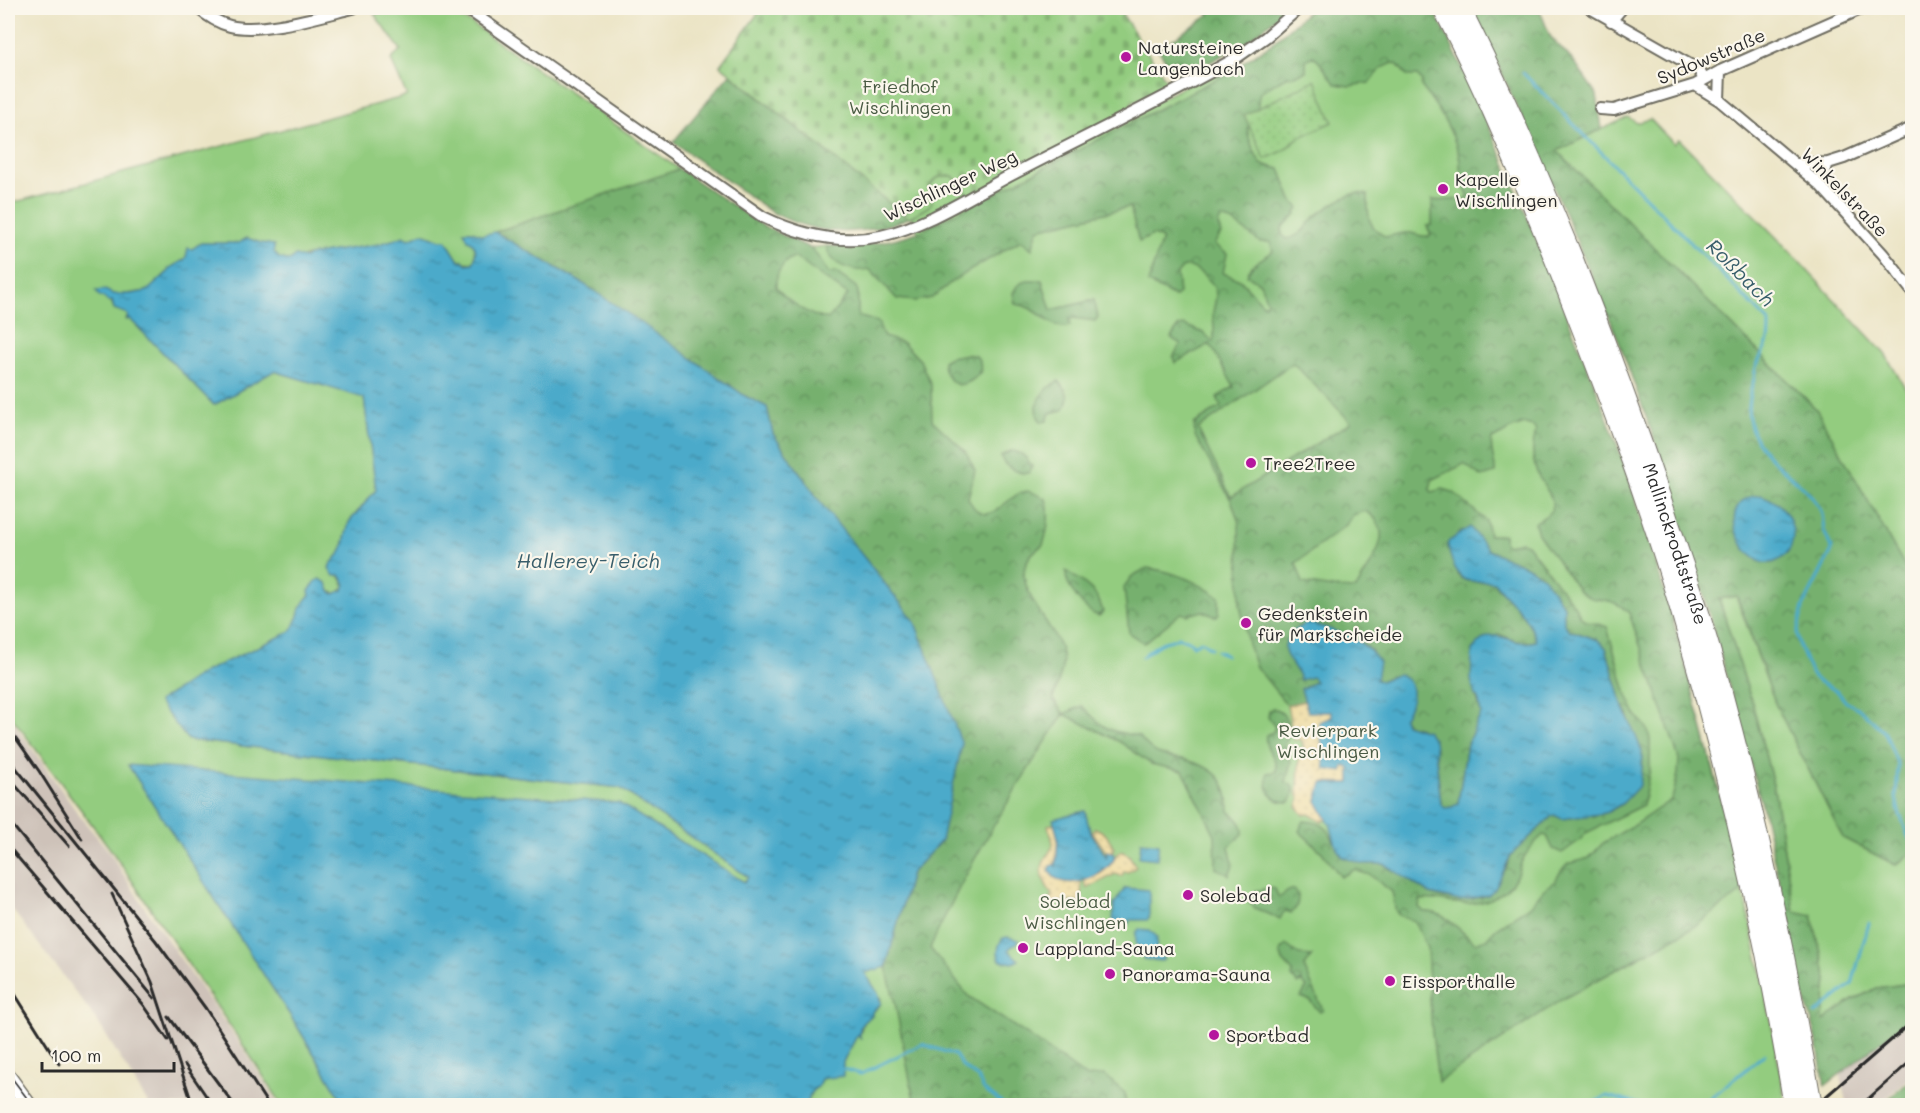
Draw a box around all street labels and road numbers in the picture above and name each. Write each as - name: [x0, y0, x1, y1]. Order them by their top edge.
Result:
- street label: Sydowstraße: [1653, 22, 1769, 90]
- street label: Winkelstraße: [1796, 142, 1894, 242]
- street label: Wischlinger Weg: [879, 144, 1021, 226]
- street label: Mallinckrodtstraße: [1637, 460, 1714, 627]

